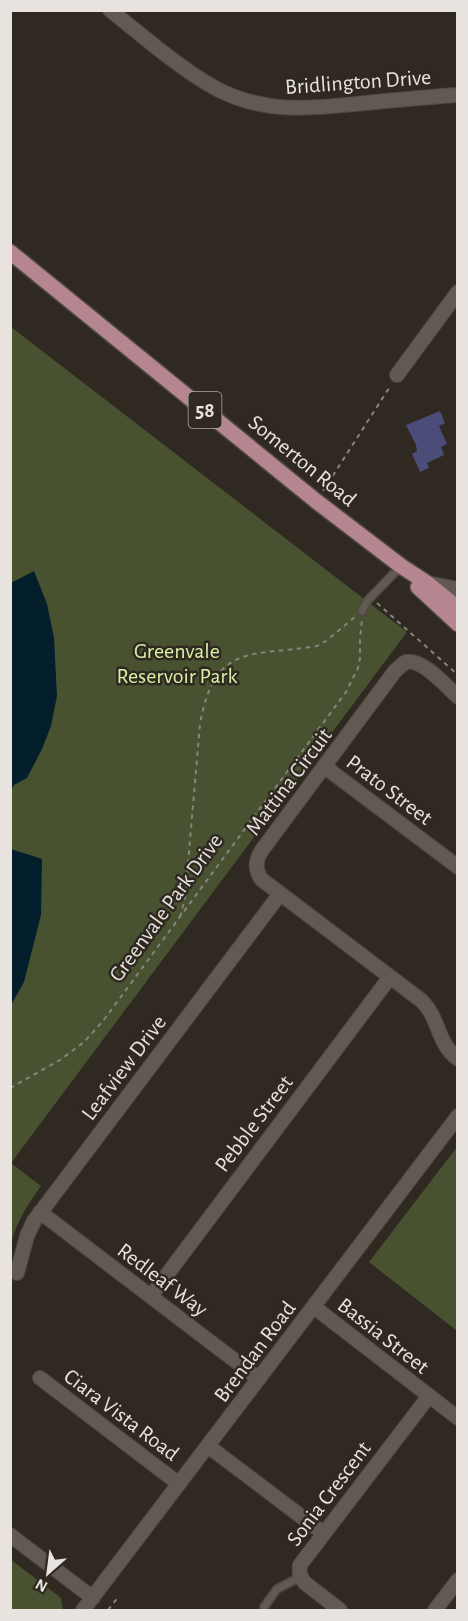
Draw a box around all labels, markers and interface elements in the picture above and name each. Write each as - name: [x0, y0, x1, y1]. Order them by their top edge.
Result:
- street label: Bridlington Drive: [284, 66, 432, 98]
- road number: 58: [188, 392, 222, 428]
- street label: Somerton Road: [244, 411, 360, 511]
- park label: Greenvale Reservoir Park: [116, 640, 238, 687]
- street label: Mattina Circuit: [242, 724, 336, 839]
- street label: Prato Street: [342, 751, 436, 829]
- street label: Greenvale Park Drive: [105, 830, 227, 986]
- street label: Leafview Drive: [77, 1011, 170, 1124]
- street label: Pebble Street: [211, 1071, 297, 1176]
- street label: Redleaf Way: [113, 1239, 212, 1321]
- street label: Bassia Street: [334, 1294, 433, 1378]
- street label: Brendan Road: [210, 1297, 300, 1406]
- street label: Ciara Vista Road: [60, 1365, 183, 1465]
- street label: Sonia Crescent: [283, 1437, 375, 1550]
- north arrow: [18, 1543, 78, 1603]
- text: N: [33, 1576, 50, 1595]

